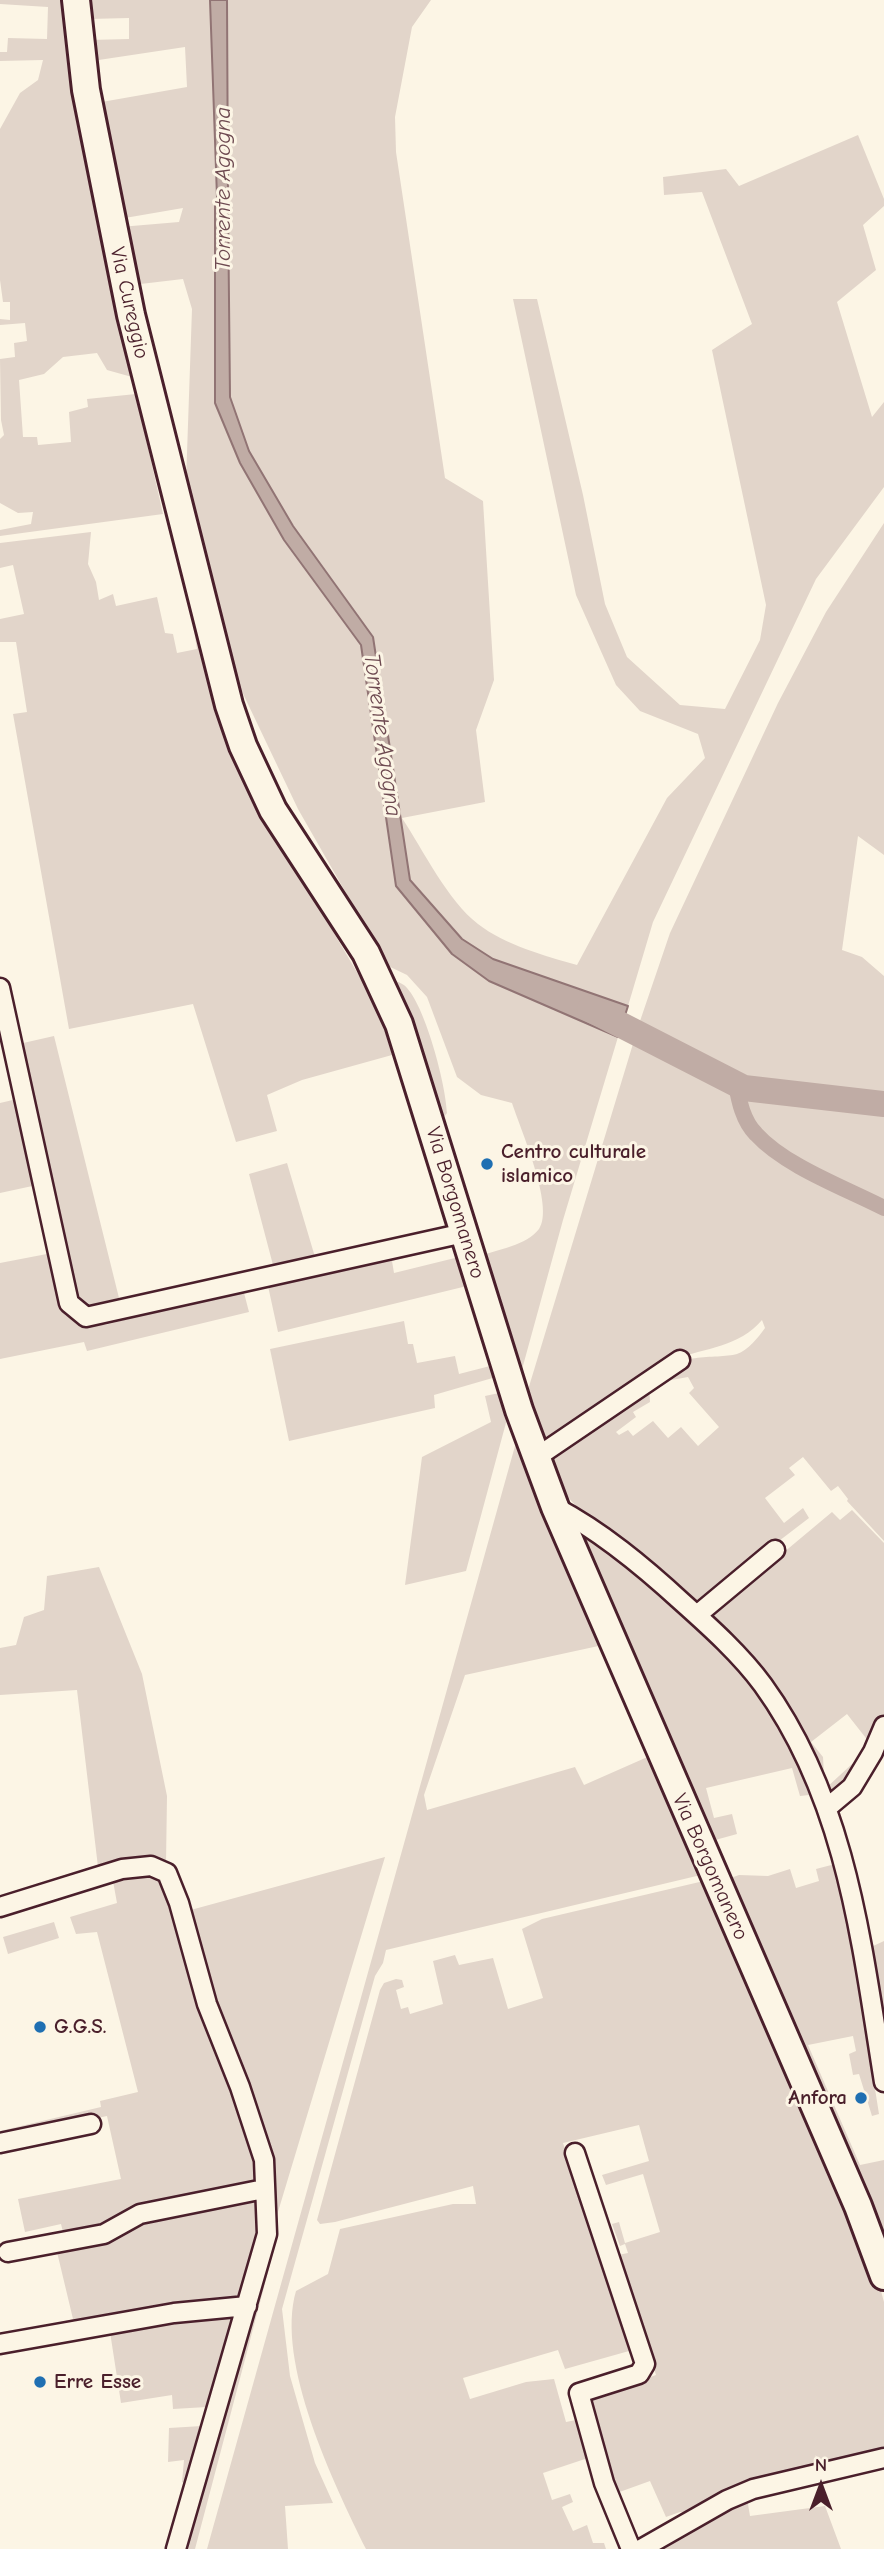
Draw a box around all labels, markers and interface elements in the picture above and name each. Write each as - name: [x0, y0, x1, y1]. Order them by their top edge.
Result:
- water label: Torrente Agogna: [209, 107, 237, 271]
- street label: Via Cureggio: [104, 245, 154, 361]
- water label: Torrente Agogna: [357, 652, 407, 818]
- street label: Via Borgomanero: [420, 1124, 490, 1282]
- place label: Centro culturale islamico: [501, 1139, 646, 1189]
- marker: Centro culturale islamico: [479, 1156, 495, 1172]
- street label: Via Borgomanero: [666, 1790, 754, 1944]
- place label: G.G.S.: [54, 2014, 107, 2040]
- marker: G.G.S.: [32, 2019, 48, 2035]
- place label: Anfora: [788, 2085, 847, 2111]
- marker: Anfora: [853, 2090, 869, 2106]
- place label: Erre Esse: [54, 2369, 141, 2395]
- marker: Erre Esse: [32, 2374, 48, 2390]
- north arrow: [786, 2451, 856, 2521]
- text: N: [815, 2454, 827, 2476]

